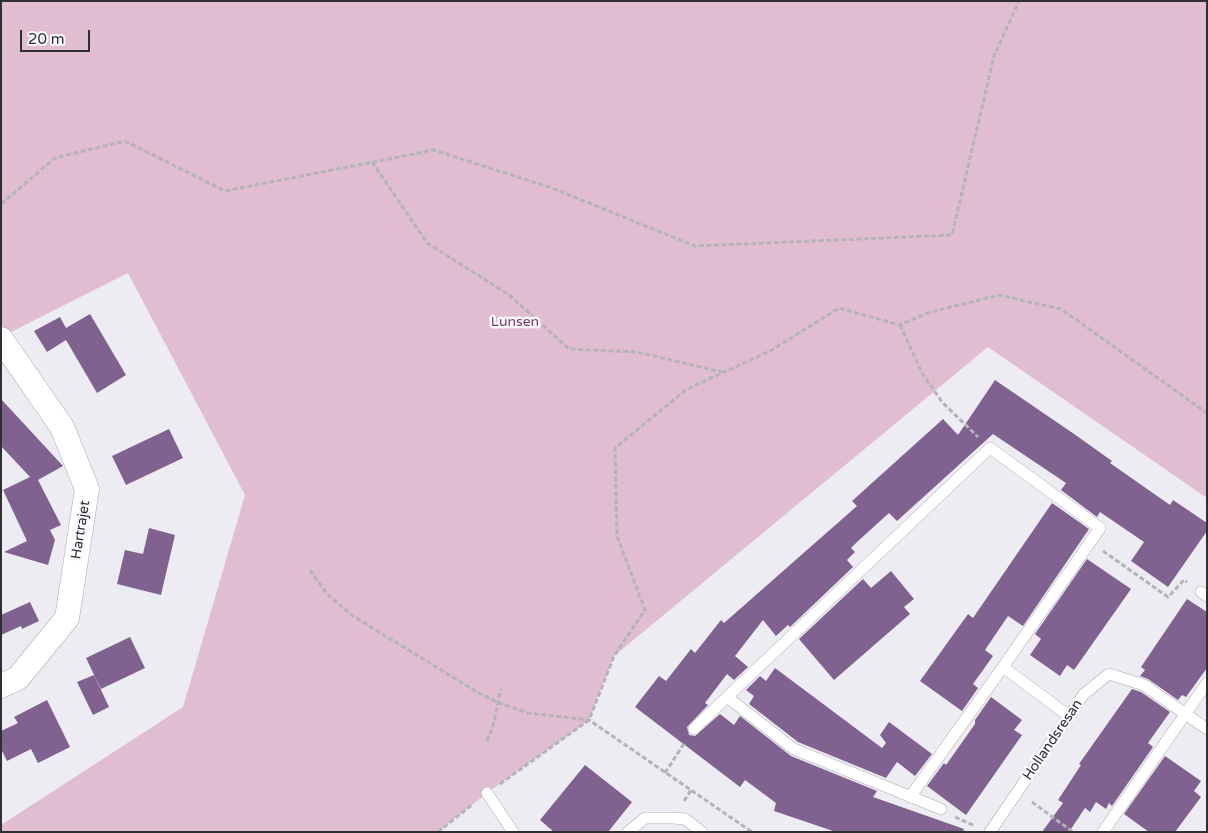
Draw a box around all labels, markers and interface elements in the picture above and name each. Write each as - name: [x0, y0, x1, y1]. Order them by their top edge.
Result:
- scale bar: [22, 20, 92, 52]
- text: 20 m: [28, 30, 65, 48]
- park label: Lunsen: [491, 314, 539, 330]
- street label: Hartrajet: [68, 499, 94, 561]
- street label: Hollandsresan: [1020, 696, 1086, 784]

